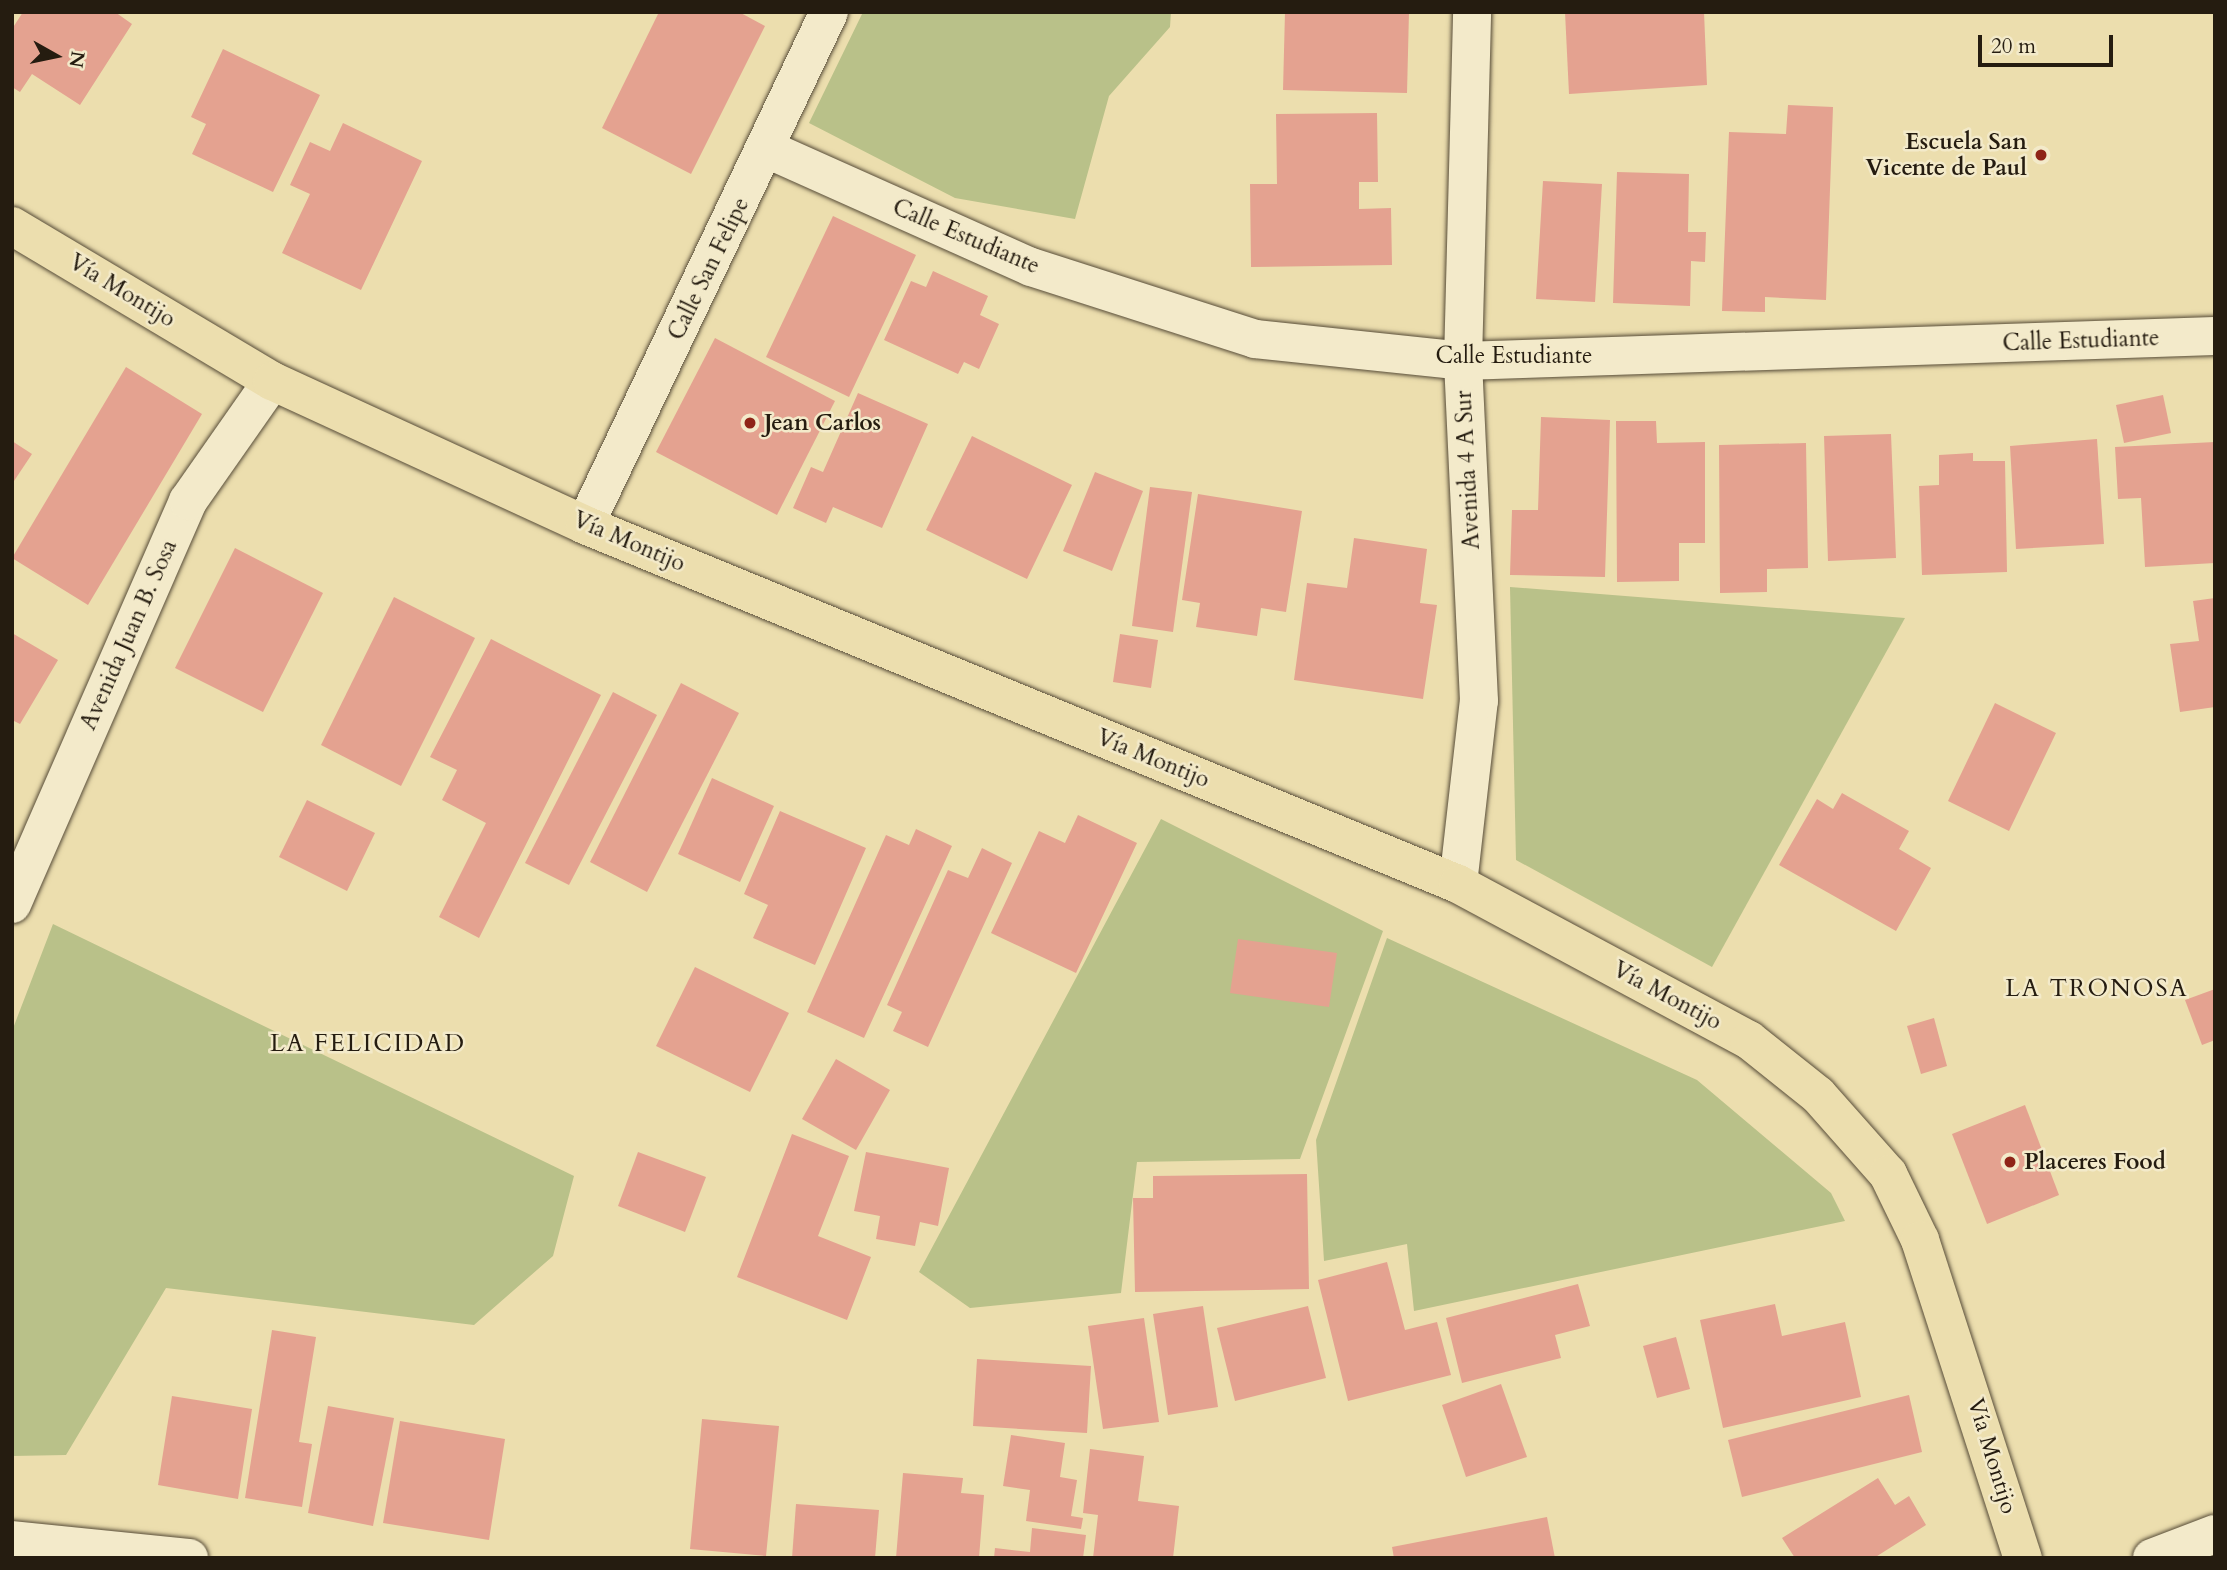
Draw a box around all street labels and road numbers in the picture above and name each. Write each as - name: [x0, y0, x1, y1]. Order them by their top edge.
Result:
- street label: Calle San Felipe: [663, 193, 755, 345]
- street label: Calle Estudiante: [888, 194, 1044, 280]
- street label: Vía Montijo: [64, 248, 180, 334]
- street label: Calle Estudiante: [2002, 324, 2160, 358]
- street label: Calle Estudiante: [1435, 342, 1593, 370]
- street label: Avenida 4 A Sur: [1450, 390, 1486, 550]
- street label: Vía Montijo: [569, 506, 689, 578]
- street label: Avenida Juan B. Sosa: [75, 536, 183, 734]
- street label: Vía Montijo: [1093, 724, 1213, 794]
- street label: Vía Montijo: [1608, 956, 1726, 1036]
- street label: Vía Montijo: [1961, 1395, 2023, 1517]

